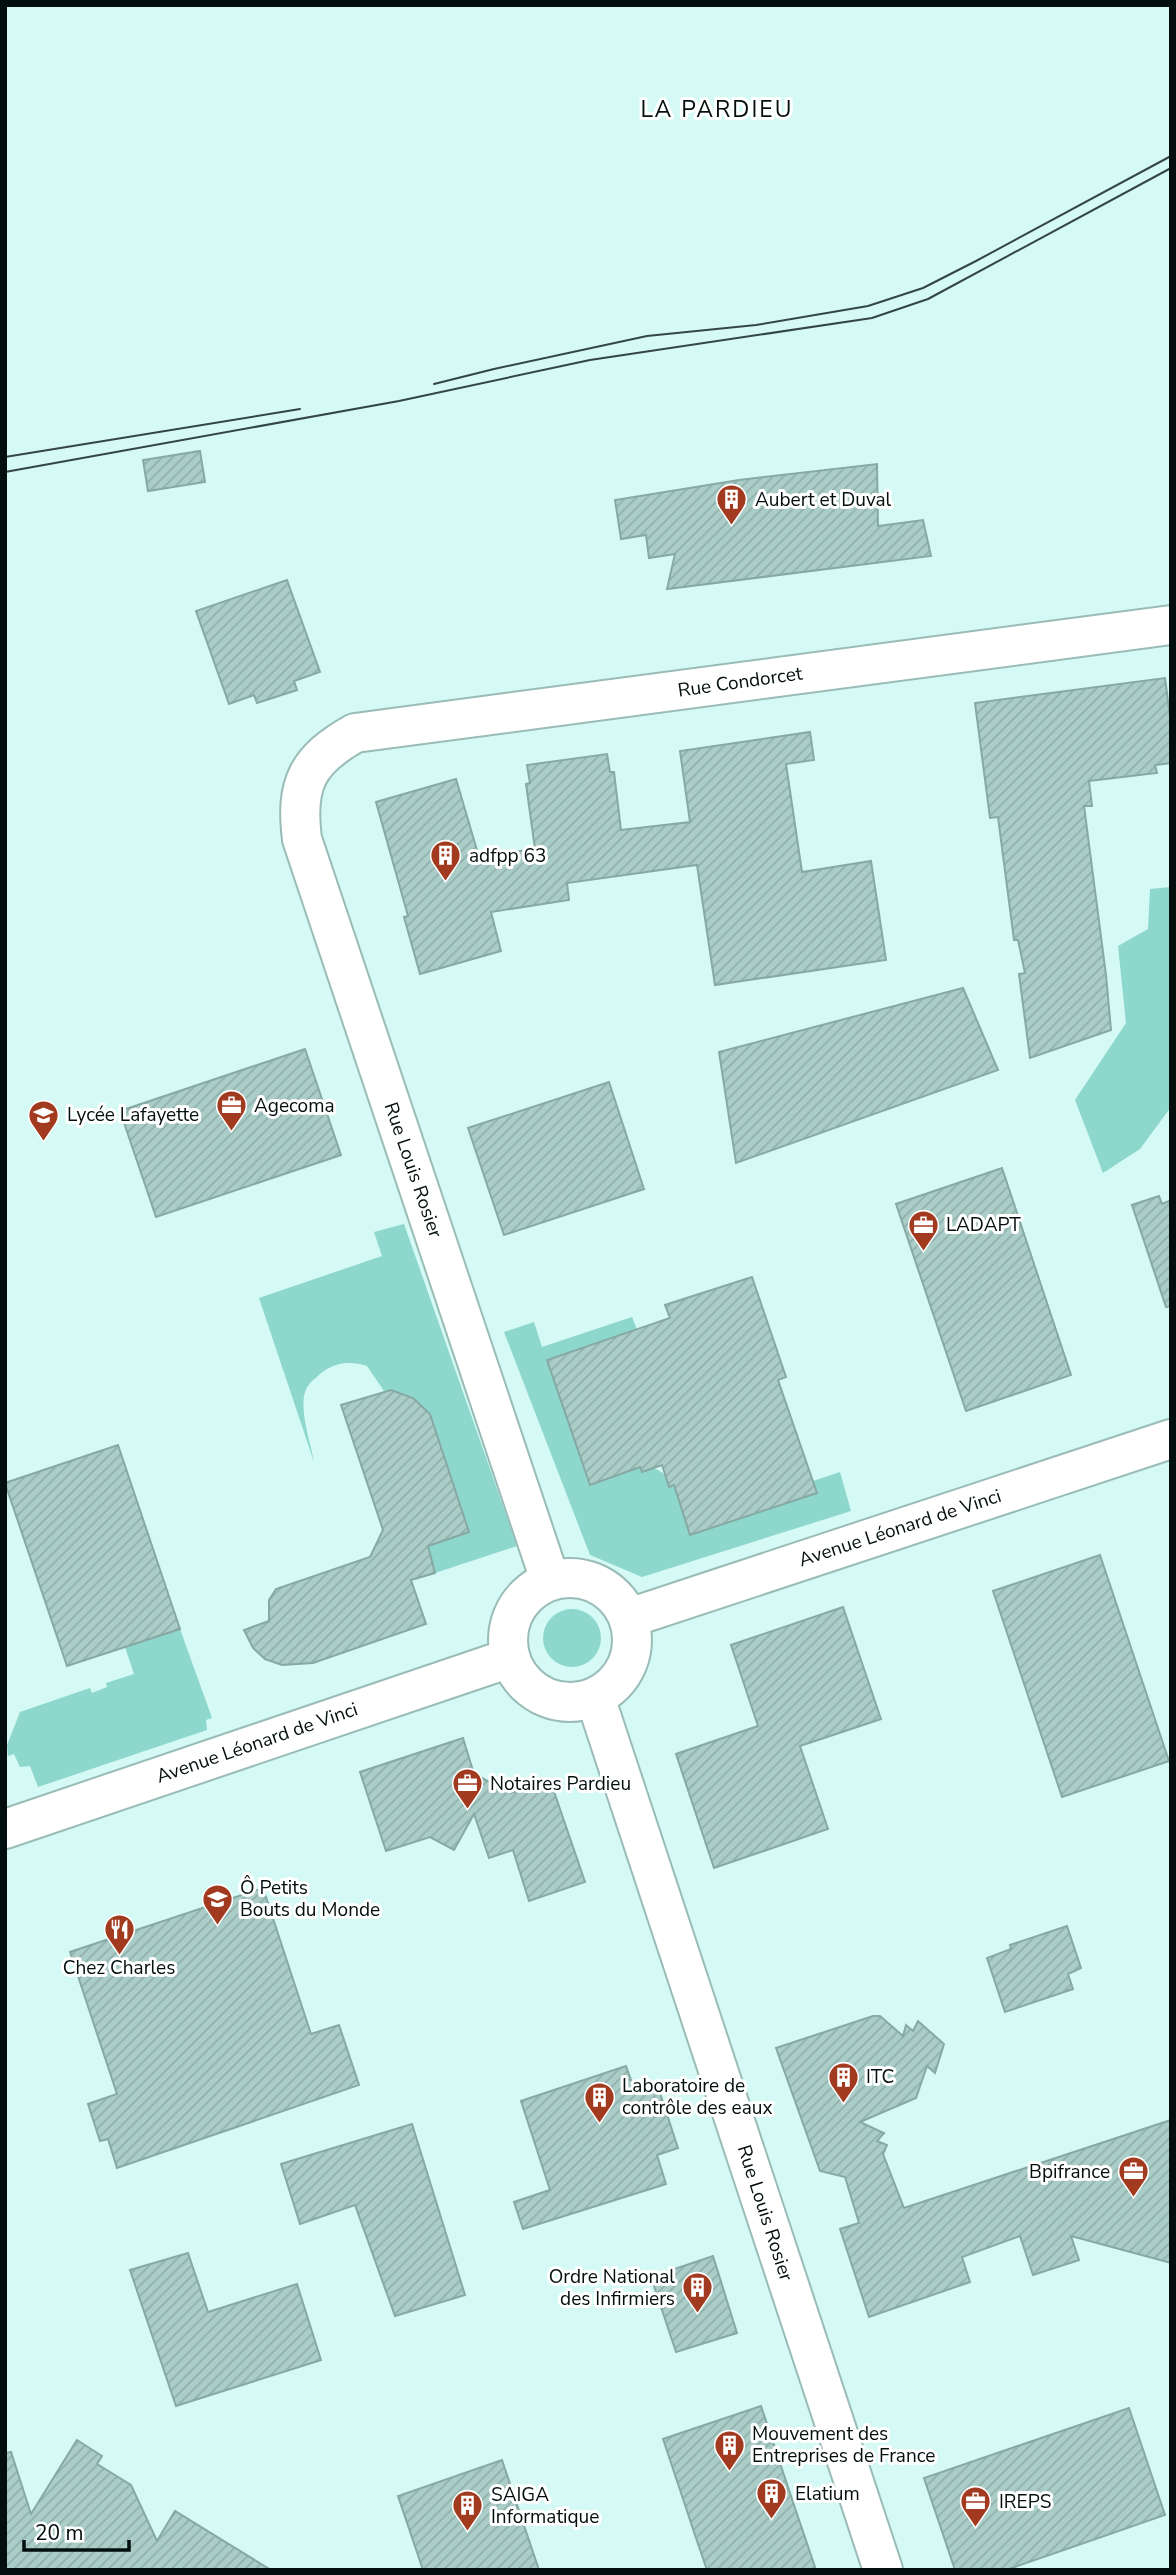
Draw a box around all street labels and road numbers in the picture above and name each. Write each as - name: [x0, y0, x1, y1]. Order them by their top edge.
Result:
- street label: Rue Condorcet: [676, 660, 804, 704]
- street label: Rue Louis Rosier: [378, 1099, 448, 1241]
- street label: Avenue Léonard de Vinci: [795, 1483, 1005, 1573]
- street label: Avenue Léonard de Vinci: [153, 1696, 361, 1790]
- street label: Rue Louis Rosier: [731, 2142, 799, 2285]

